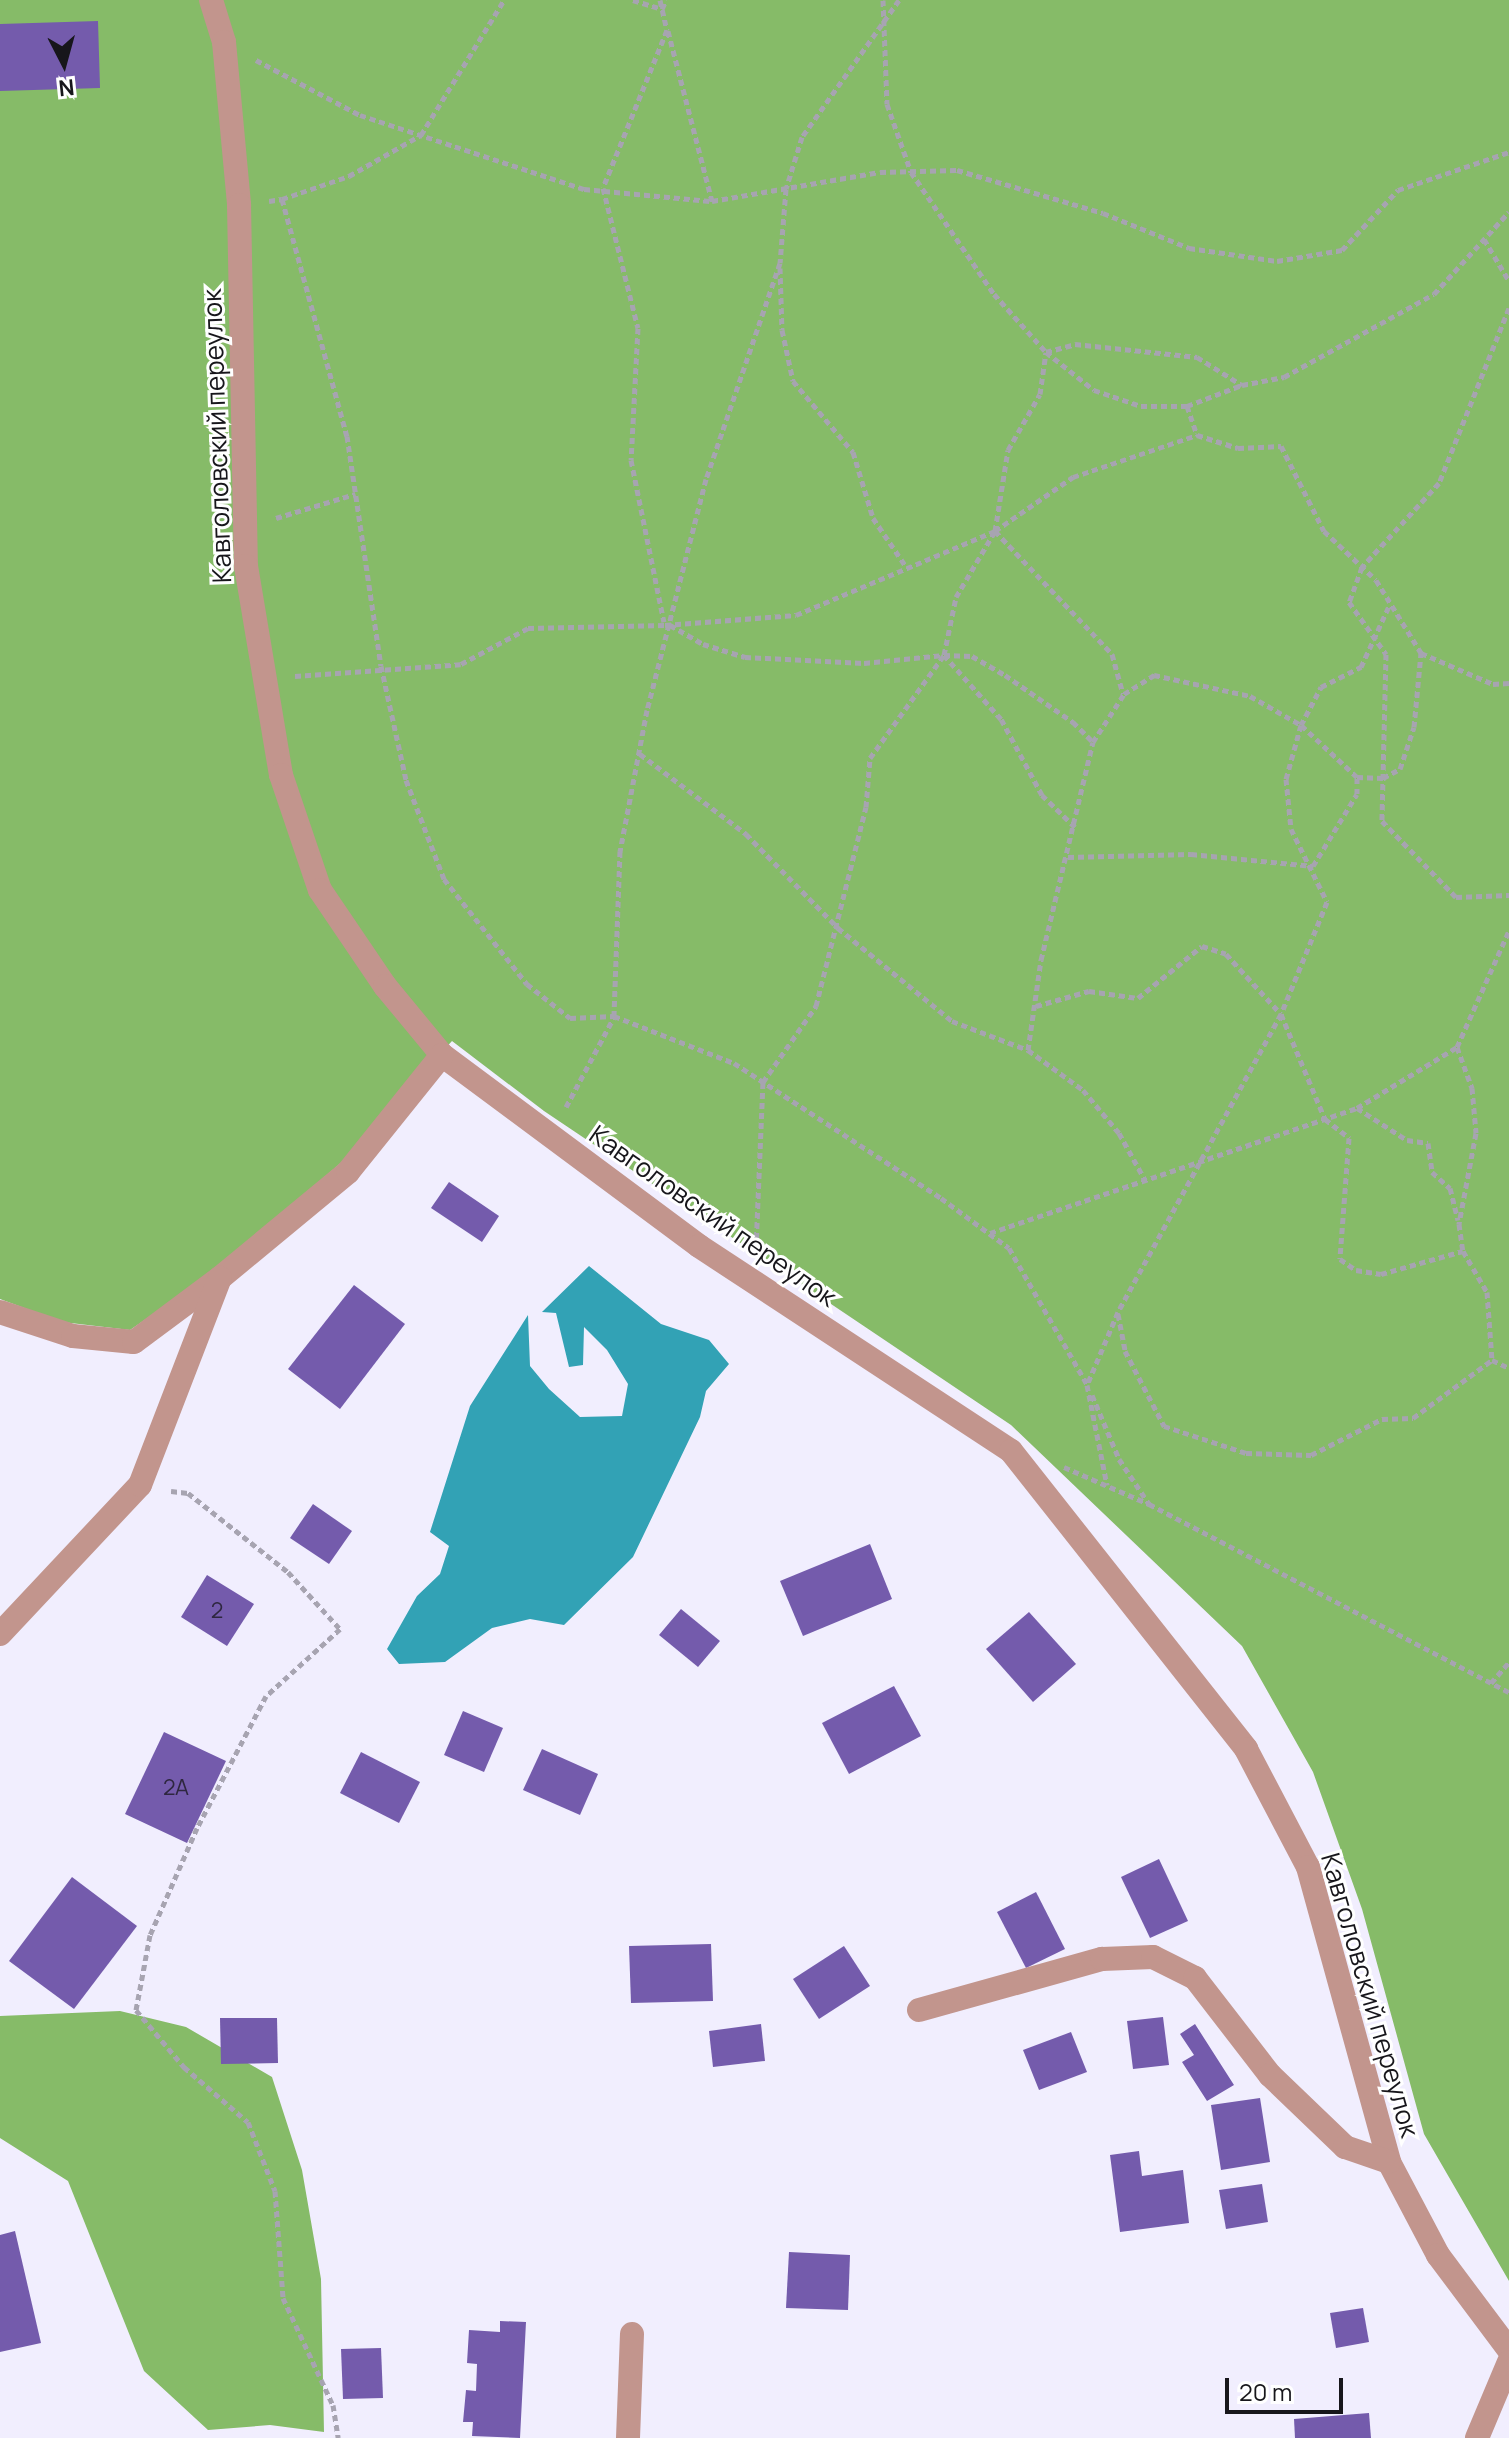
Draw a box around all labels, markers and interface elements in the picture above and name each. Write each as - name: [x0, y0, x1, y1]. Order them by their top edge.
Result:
- north arrow: [24, 24, 104, 104]
- text: N: [57, 72, 76, 104]
- street label: Кавголовский переулок: [196, 288, 238, 584]
- street label: Кавголовский переулок: [584, 1119, 842, 1313]
- house number: 2: [211, 1598, 223, 1624]
- house number: 2А: [163, 1775, 189, 1801]
- street label: Кавголовский переулок: [1314, 1849, 1426, 2141]
- scale bar: [1229, 2362, 1347, 2412]
- text: 20 m: [1239, 2375, 1292, 2408]

